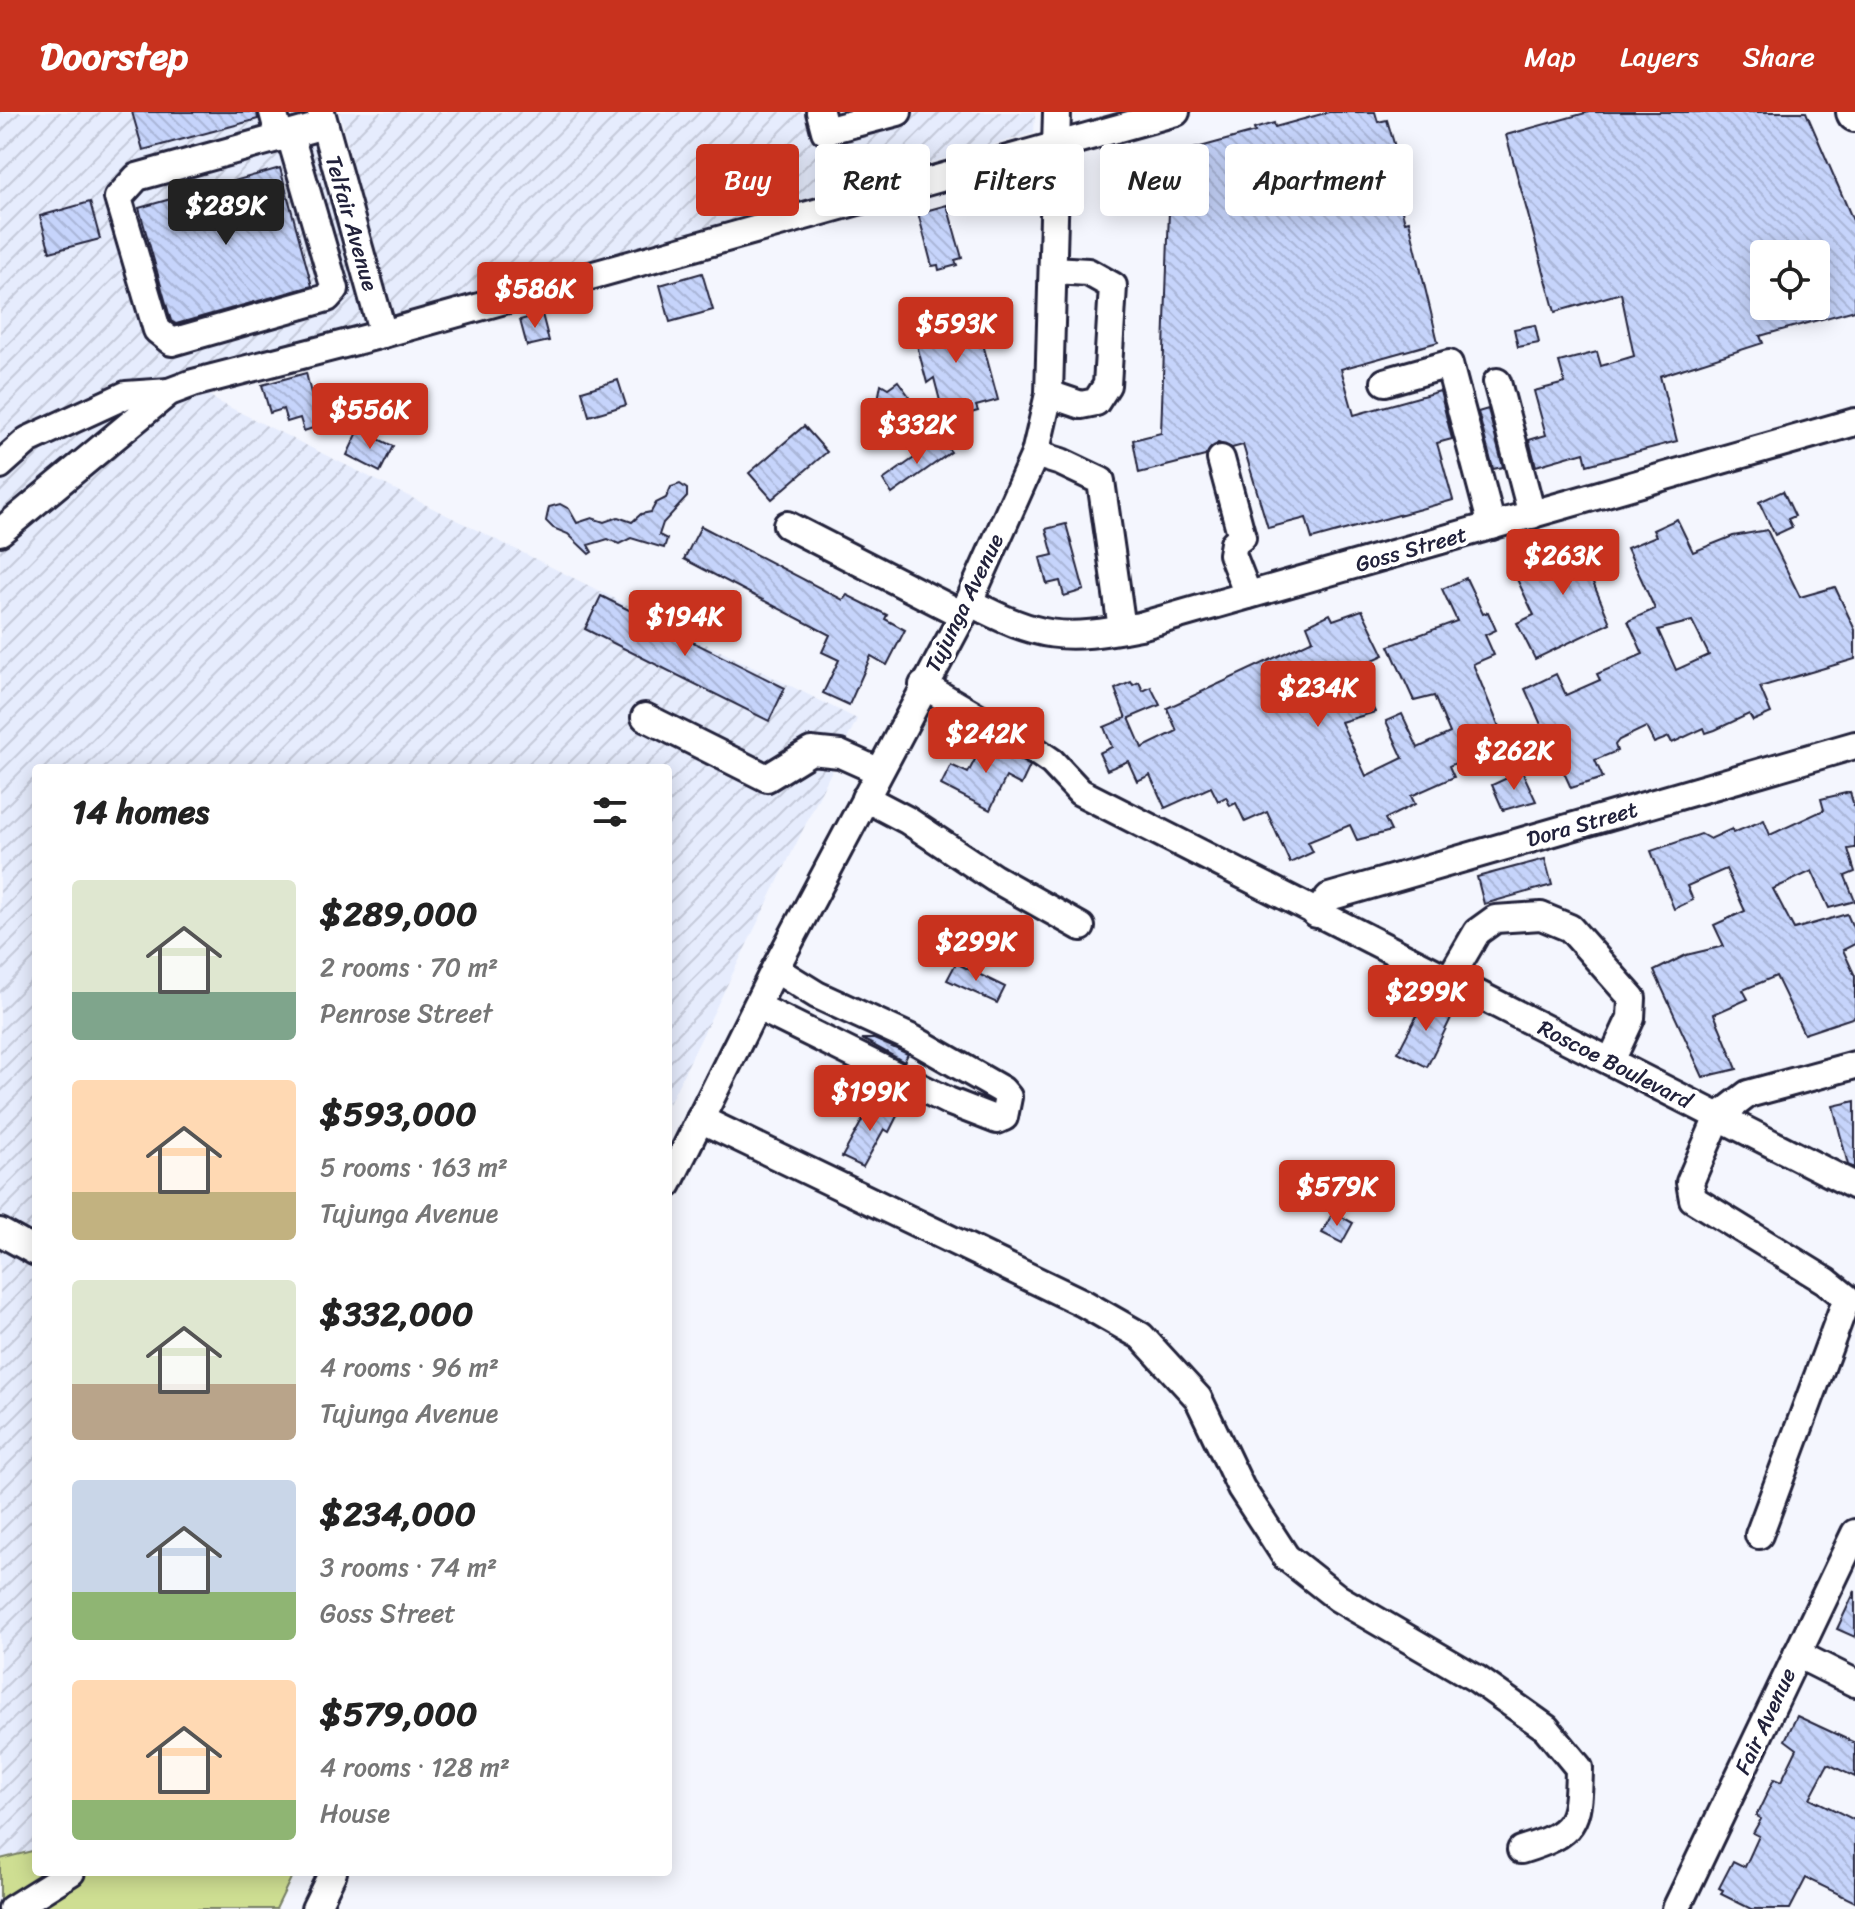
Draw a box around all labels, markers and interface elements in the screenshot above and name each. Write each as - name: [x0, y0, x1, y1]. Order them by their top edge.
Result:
- text: Doorstep: [40, 23, 188, 90]
- text: Map: [1524, 32, 1576, 81]
- text: Layers: [1620, 32, 1699, 81]
- text: Share: [1743, 32, 1815, 81]
- chip: Buy: [696, 144, 799, 216]
- chip: Rent: [815, 144, 930, 216]
- chip: Filters: [946, 144, 1084, 216]
- chip: New: [1100, 144, 1209, 216]
- chip: Apartment: [1225, 144, 1413, 216]
- street label: Telfair Avenue: [314, 151, 390, 296]
- pin: $289K: [170, 179, 282, 247]
- text: $289K: [186, 182, 266, 228]
- map controls: [1750, 240, 1830, 320]
- button: locate: [1750, 240, 1830, 320]
- pin: $586K: [479, 262, 591, 330]
- text: $586K: [495, 265, 575, 311]
- pin: $593K: [900, 297, 1012, 365]
- text: $593K: [916, 300, 996, 346]
- pin: $556K: [314, 383, 426, 451]
- text: $556K: [330, 386, 410, 432]
- pin: $332K: [861, 398, 973, 466]
- text: $332K: [879, 401, 955, 447]
- street label: Goss Street: [1350, 514, 1472, 584]
- street label: Tujunga Avenue: [913, 526, 1015, 679]
- pin: $263K: [1507, 529, 1619, 597]
- text: $263K: [1524, 532, 1602, 578]
- pin: $194K: [629, 590, 741, 658]
- text: $194K: [647, 593, 723, 639]
- pin: $234K: [1262, 661, 1374, 729]
- text: $234K: [1279, 664, 1357, 710]
- pin: $242K: [930, 707, 1042, 775]
- text: $242K: [946, 710, 1026, 756]
- pin: $262K: [1458, 724, 1570, 792]
- text: $262K: [1475, 727, 1553, 773]
- text: 14 homes: [72, 782, 209, 842]
- street label: Dora Street: [1522, 789, 1643, 858]
- icon: filters: [588, 790, 632, 834]
- text: $289,000: [320, 884, 478, 944]
- icon: home: [136, 912, 232, 1008]
- pin: $299K: [920, 915, 1032, 983]
- text: $299K: [936, 918, 1016, 964]
- text: 2 rooms · 70 m²: [320, 944, 498, 990]
- pin: $299K: [1370, 965, 1482, 1033]
- text: $299K: [1386, 968, 1466, 1014]
- text: Penrose Street: [320, 990, 493, 1036]
- street label: Roscoe Boulevard: [1531, 1008, 1700, 1120]
- pin: $199K: [814, 1065, 926, 1133]
- text: $199K: [832, 1068, 908, 1114]
- text: $593,000: [320, 1084, 477, 1144]
- icon: home: [136, 1112, 232, 1208]
- text: 5 rooms · 163 m²: [320, 1144, 508, 1190]
- pin: $579K: [1281, 1160, 1393, 1228]
- text: $579K: [1297, 1163, 1377, 1209]
- text: Tujunga Avenue: [320, 1190, 498, 1236]
- text: $332,000: [320, 1284, 473, 1344]
- icon: home: [136, 1312, 232, 1408]
- text: 4 rooms · 96 m²: [320, 1344, 499, 1390]
- text: Tujunga Avenue: [320, 1390, 498, 1436]
- text: $234,000: [320, 1484, 476, 1544]
- icon: home: [136, 1512, 232, 1608]
- text: 3 rooms · 74 m²: [320, 1544, 497, 1590]
- text: Goss Street: [320, 1590, 456, 1636]
- street label: Fair Avenue: [1723, 1661, 1807, 1781]
- text: $579,000: [320, 1684, 478, 1744]
- icon: home: [136, 1712, 232, 1808]
- text: 4 rooms · 128 m²: [320, 1744, 510, 1790]
- text: House: [320, 1790, 390, 1836]

